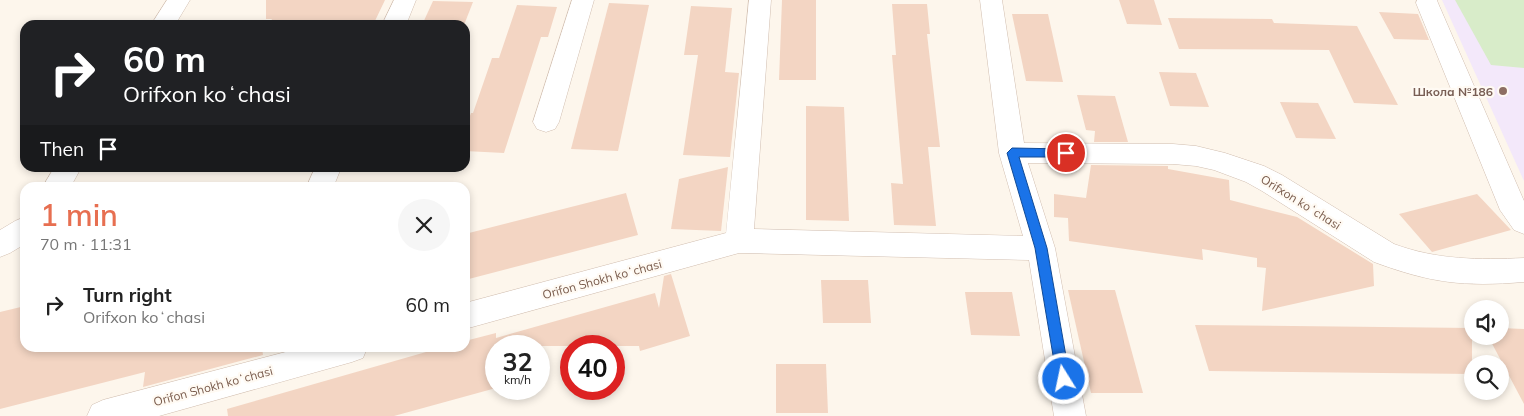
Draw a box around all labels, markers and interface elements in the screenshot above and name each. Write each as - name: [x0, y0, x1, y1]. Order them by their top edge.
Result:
- text: 60 m: [123, 37, 206, 81]
- icon: right: [40, 40, 105, 105]
- text: Orifxon koʻchasi: [123, 80, 291, 108]
- place label: Школа №186: [1413, 84, 1493, 99]
- marker: Школа №186: [1497, 85, 1509, 97]
- pin: [1045, 132, 1087, 174]
- icon: arrive: [94, 135, 122, 163]
- text: Then: [40, 137, 84, 161]
- icon: arrive: [1052, 139, 1080, 167]
- street label: Orifxon koʻchasi: [1258, 171, 1344, 233]
- text: 1 min: [40, 196, 118, 234]
- button: close: [398, 199, 450, 251]
- text: 70 m · 11:31: [40, 234, 132, 254]
- street label: Orifon Shokh koʻchasi: [541, 256, 663, 302]
- text: Turn right: [83, 283, 172, 307]
- icon: right: [40, 291, 68, 319]
- text: 60 m: [406, 293, 450, 317]
- map controls: [1464, 300, 1509, 400]
- button: sound: [1464, 300, 1509, 345]
- text: Orifxon koʻchasi: [83, 307, 205, 327]
- speed limit sign: 40: [560, 335, 625, 400]
- text: 32: [502, 346, 533, 377]
- position arrow: [1037, 352, 1089, 404]
- button: search: [1464, 355, 1509, 400]
- street label: Orifon Shokh koʻchasi: [152, 363, 274, 409]
- text: km/h: [504, 372, 531, 387]

